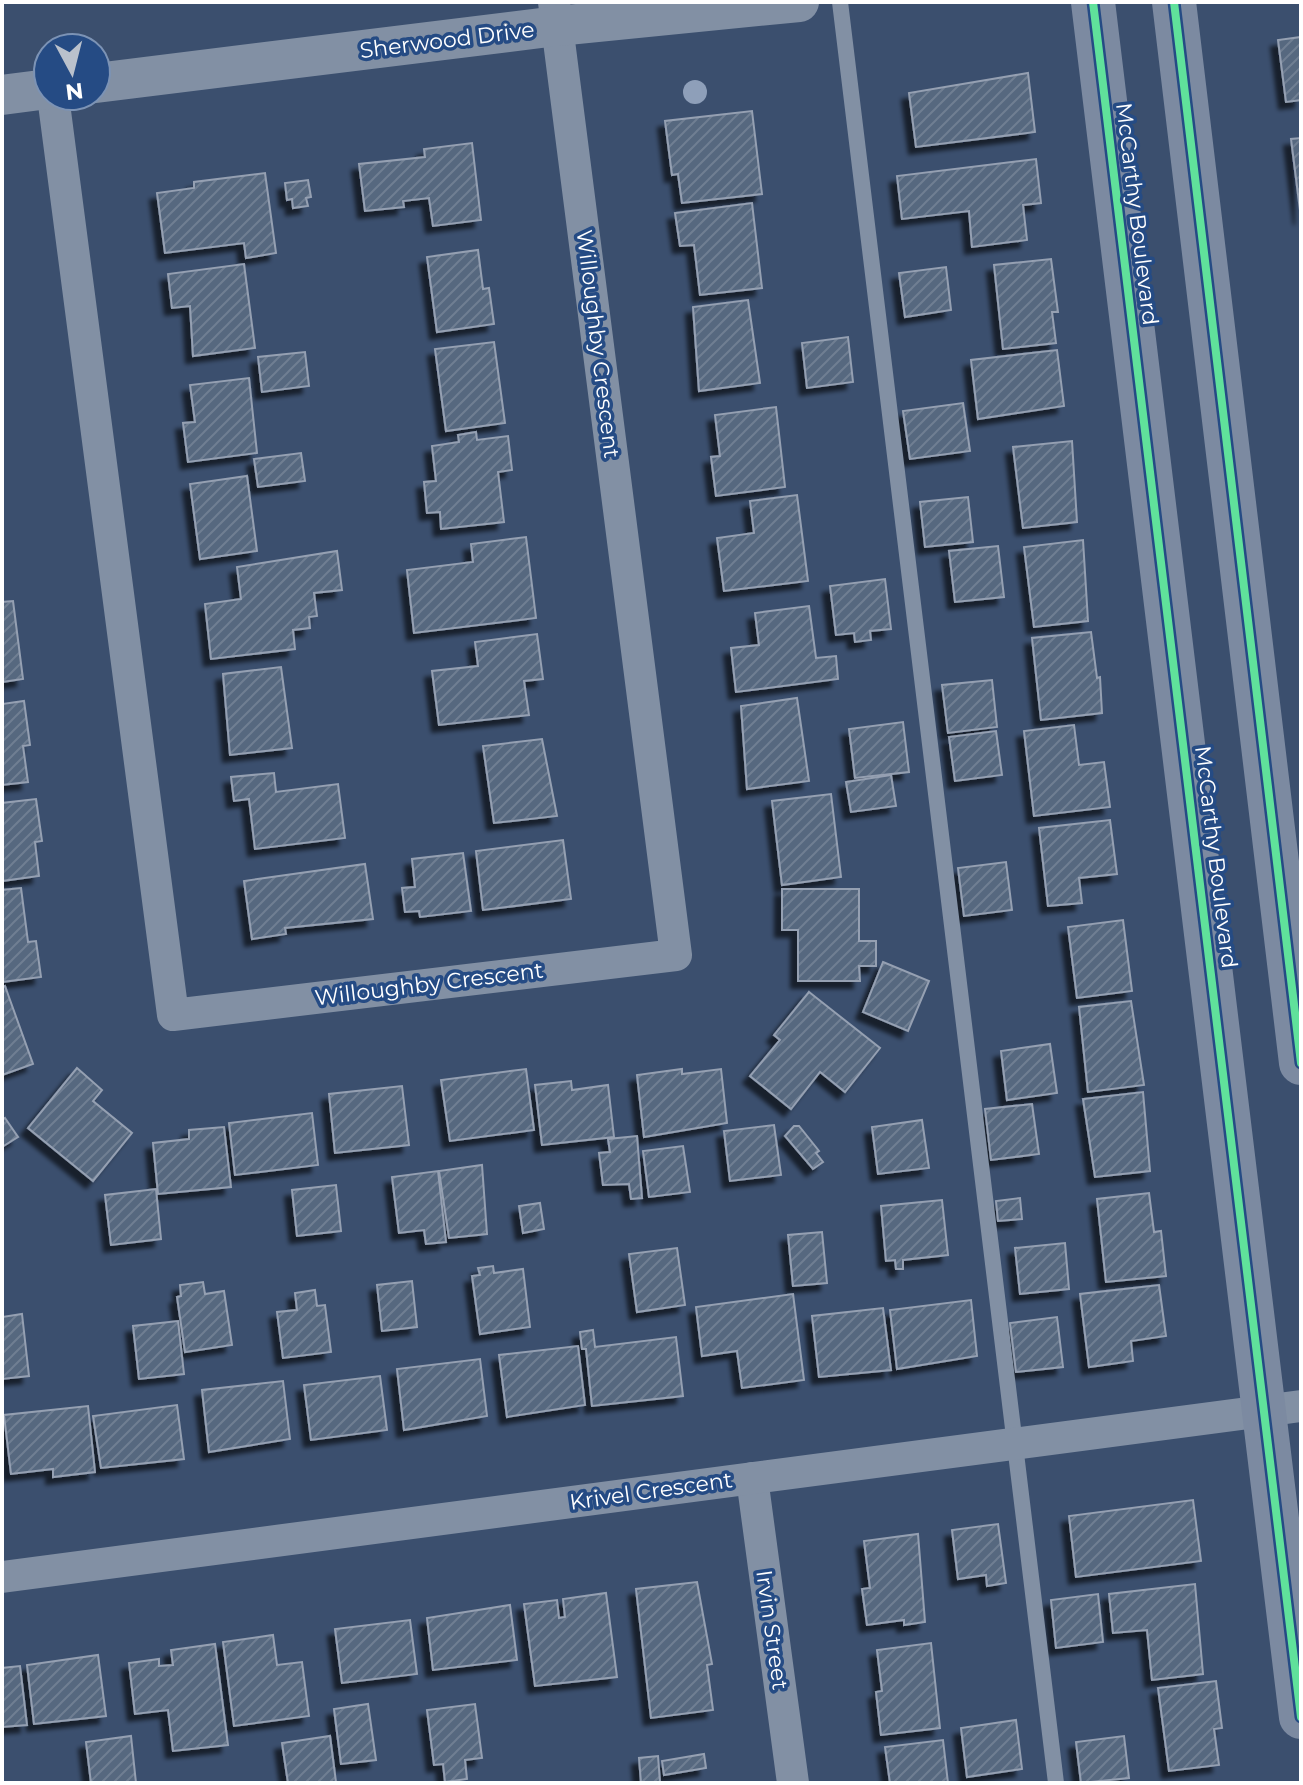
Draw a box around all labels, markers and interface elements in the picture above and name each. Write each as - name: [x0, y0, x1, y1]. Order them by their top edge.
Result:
- street label: Sherwood Drive: [358, 16, 536, 64]
- north arrow: [32, 32, 112, 112]
- text: N: [64, 77, 85, 106]
- street label: McCarthy Boulevard: [1110, 101, 1164, 327]
- street label: Willoughby Crescent: [571, 228, 625, 460]
- street label: McCarthy Boulevard: [1189, 744, 1243, 970]
- street label: Willoughby Crescent: [313, 957, 545, 1011]
- street label: Krivel Crescent: [568, 1466, 734, 1516]
- street label: Irvin Street: [750, 1568, 794, 1692]

